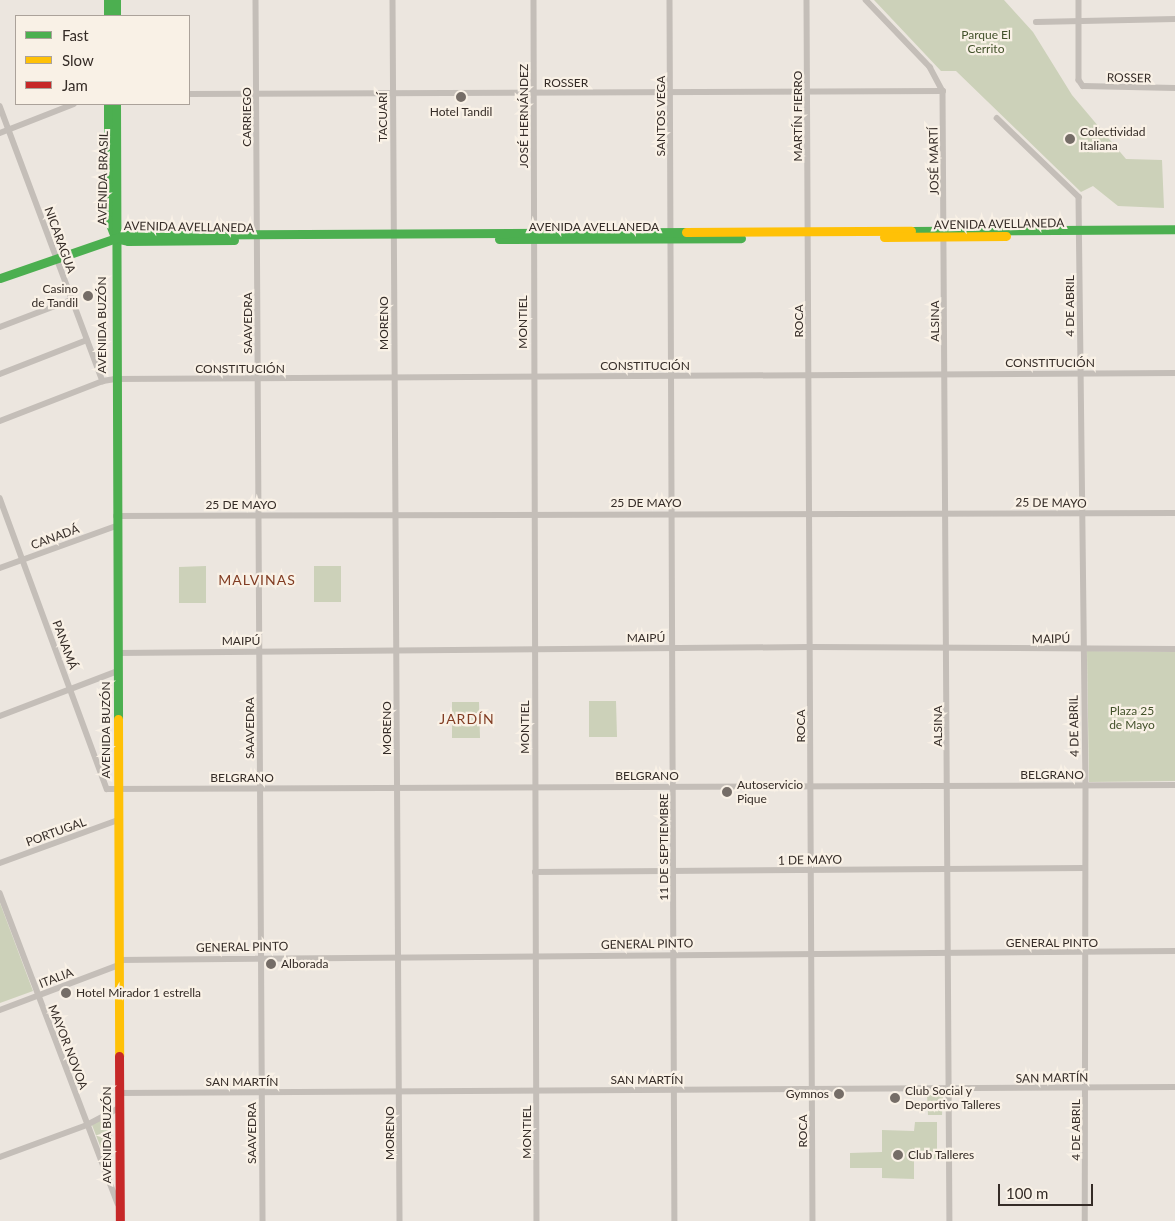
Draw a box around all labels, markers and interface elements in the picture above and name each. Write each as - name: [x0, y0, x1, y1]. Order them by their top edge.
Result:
- legend: [15, 15, 190, 105]
- text: Fast: [62, 26, 89, 44]
- park label: Parque El Cerrito: [961, 28, 1011, 56]
- text: Slow: [62, 51, 94, 69]
- street label: JOSÉ HERNÁNDEZ: [517, 64, 531, 168]
- street label: ROSSER: [1107, 70, 1151, 86]
- street label: MARTÍN FIERRO: [791, 71, 805, 161]
- street label: SANTOS VEGA: [654, 75, 668, 157]
- text: Jam: [62, 76, 88, 94]
- street label: ROSSER: [544, 76, 588, 90]
- street label: CARRIEGO: [240, 87, 254, 147]
- marker: Hotel Tandil: [455, 91, 467, 103]
- street label: TACUARÍ: [376, 92, 390, 142]
- place label: Hotel Tandil: [430, 105, 492, 119]
- place label: Colectividad Italiana: [1080, 125, 1145, 153]
- street label: JOSÉ MARTÍ: [926, 127, 942, 195]
- street label: AVENIDA BRASIL: [95, 131, 111, 225]
- marker: Colectividad Italiana: [1064, 133, 1076, 145]
- street label: NICARAGUA: [41, 205, 79, 275]
- street label: AVENIDA AVELLANEDA: [933, 216, 1065, 232]
- street label: AVENIDA AVELLANEDA: [123, 219, 255, 235]
- street label: AVENIDA AVELLANEDA: [528, 220, 660, 234]
- street label: 4 DE ABRIL: [1063, 275, 1077, 337]
- street label: AVENIDA BUZÓN: [95, 276, 109, 374]
- place label: Casino de Tandil: [31, 282, 78, 310]
- marker: Casino de Tandil: [82, 290, 94, 302]
- street label: SAAVEDRA: [241, 292, 255, 354]
- street label: MONTIEL: [516, 295, 530, 349]
- street label: MORENO: [377, 296, 391, 350]
- street label: ALSINA: [928, 300, 942, 342]
- street label: ROCA: [792, 304, 806, 338]
- street label: CONSTITUCIÓN: [1005, 356, 1095, 370]
- street label: CONSTITUCIÓN: [600, 359, 690, 373]
- street label: CONSTITUCIÓN: [195, 362, 285, 376]
- street label: 25 DE MAYO: [1015, 495, 1087, 511]
- street label: 25 DE MAYO: [610, 496, 682, 510]
- street label: 25 DE MAYO: [205, 498, 277, 512]
- street label: CANADÁ: [29, 522, 81, 552]
- district label: MALVINAS: [217, 572, 297, 588]
- street label: PANAMÁ: [49, 618, 81, 672]
- street label: MAIPÚ: [627, 631, 665, 645]
- street label: MAIPÚ: [1032, 631, 1070, 647]
- street label: MAIPÚ: [222, 634, 260, 648]
- street label: AVENIDA BUZÓN: [99, 681, 113, 779]
- street label: 4 DE ABRIL: [1066, 695, 1082, 757]
- street label: SAAVEDRA: [243, 697, 257, 759]
- street label: MONTIEL: [518, 700, 532, 754]
- street label: MORENO: [380, 701, 394, 755]
- park label: Plaza 25 de Mayo: [1109, 704, 1155, 732]
- street label: ALSINA: [931, 705, 945, 747]
- street label: ROCA: [794, 709, 808, 743]
- district label: JARDÍN: [439, 711, 495, 727]
- street label: BELGRANO: [1020, 768, 1084, 782]
- street label: BELGRANO: [615, 769, 679, 783]
- street label: BELGRANO: [210, 771, 274, 785]
- place label: Autoservicio Pique: [737, 778, 803, 806]
- marker: Autoservicio Pique: [721, 786, 733, 798]
- street label: 11 DE SEPTIEMBRE: [657, 793, 671, 901]
- street label: PORTUGAL: [24, 814, 88, 850]
- street label: 1 DE MAYO: [778, 852, 842, 868]
- street label: GENERAL PINTO: [601, 936, 693, 952]
- street label: GENERAL PINTO: [1006, 936, 1098, 950]
- street label: GENERAL PINTO: [196, 939, 288, 955]
- place label: Alborada: [281, 957, 328, 971]
- marker: Alborada: [265, 958, 277, 970]
- street label: ITALIA: [37, 965, 75, 991]
- place label: Hotel Mirador 1 estrella: [76, 986, 201, 1000]
- marker: Hotel Mirador 1 estrella: [60, 987, 72, 999]
- street label: MAYOR NOVOA: [45, 1003, 91, 1091]
- street label: SAN MARTÍN: [1015, 1070, 1089, 1086]
- street label: SAN MARTÍN: [611, 1073, 683, 1087]
- street label: SAN MARTÍN: [206, 1075, 278, 1089]
- place label: Club Social y Deportivo Talleres: [905, 1084, 1001, 1112]
- street label: AVENIDA BUZÓN: [100, 1086, 114, 1184]
- place label: Gymnos: [786, 1087, 829, 1101]
- marker: Gymnos: [833, 1088, 845, 1100]
- marker: Club Social y Deportivo Talleres: [889, 1092, 901, 1104]
- street label: 4 DE ABRIL: [1069, 1099, 1083, 1161]
- street label: SAAVEDRA: [245, 1102, 259, 1164]
- street label: MONTIEL: [520, 1105, 534, 1159]
- street label: MORENO: [383, 1106, 397, 1160]
- street label: ROCA: [796, 1114, 810, 1148]
- place label: Club Talleres: [908, 1148, 975, 1162]
- marker: Club Talleres: [892, 1149, 904, 1161]
- scale bar: [1000, 1174, 1095, 1206]
- text: 100 m: [1006, 1184, 1048, 1202]

